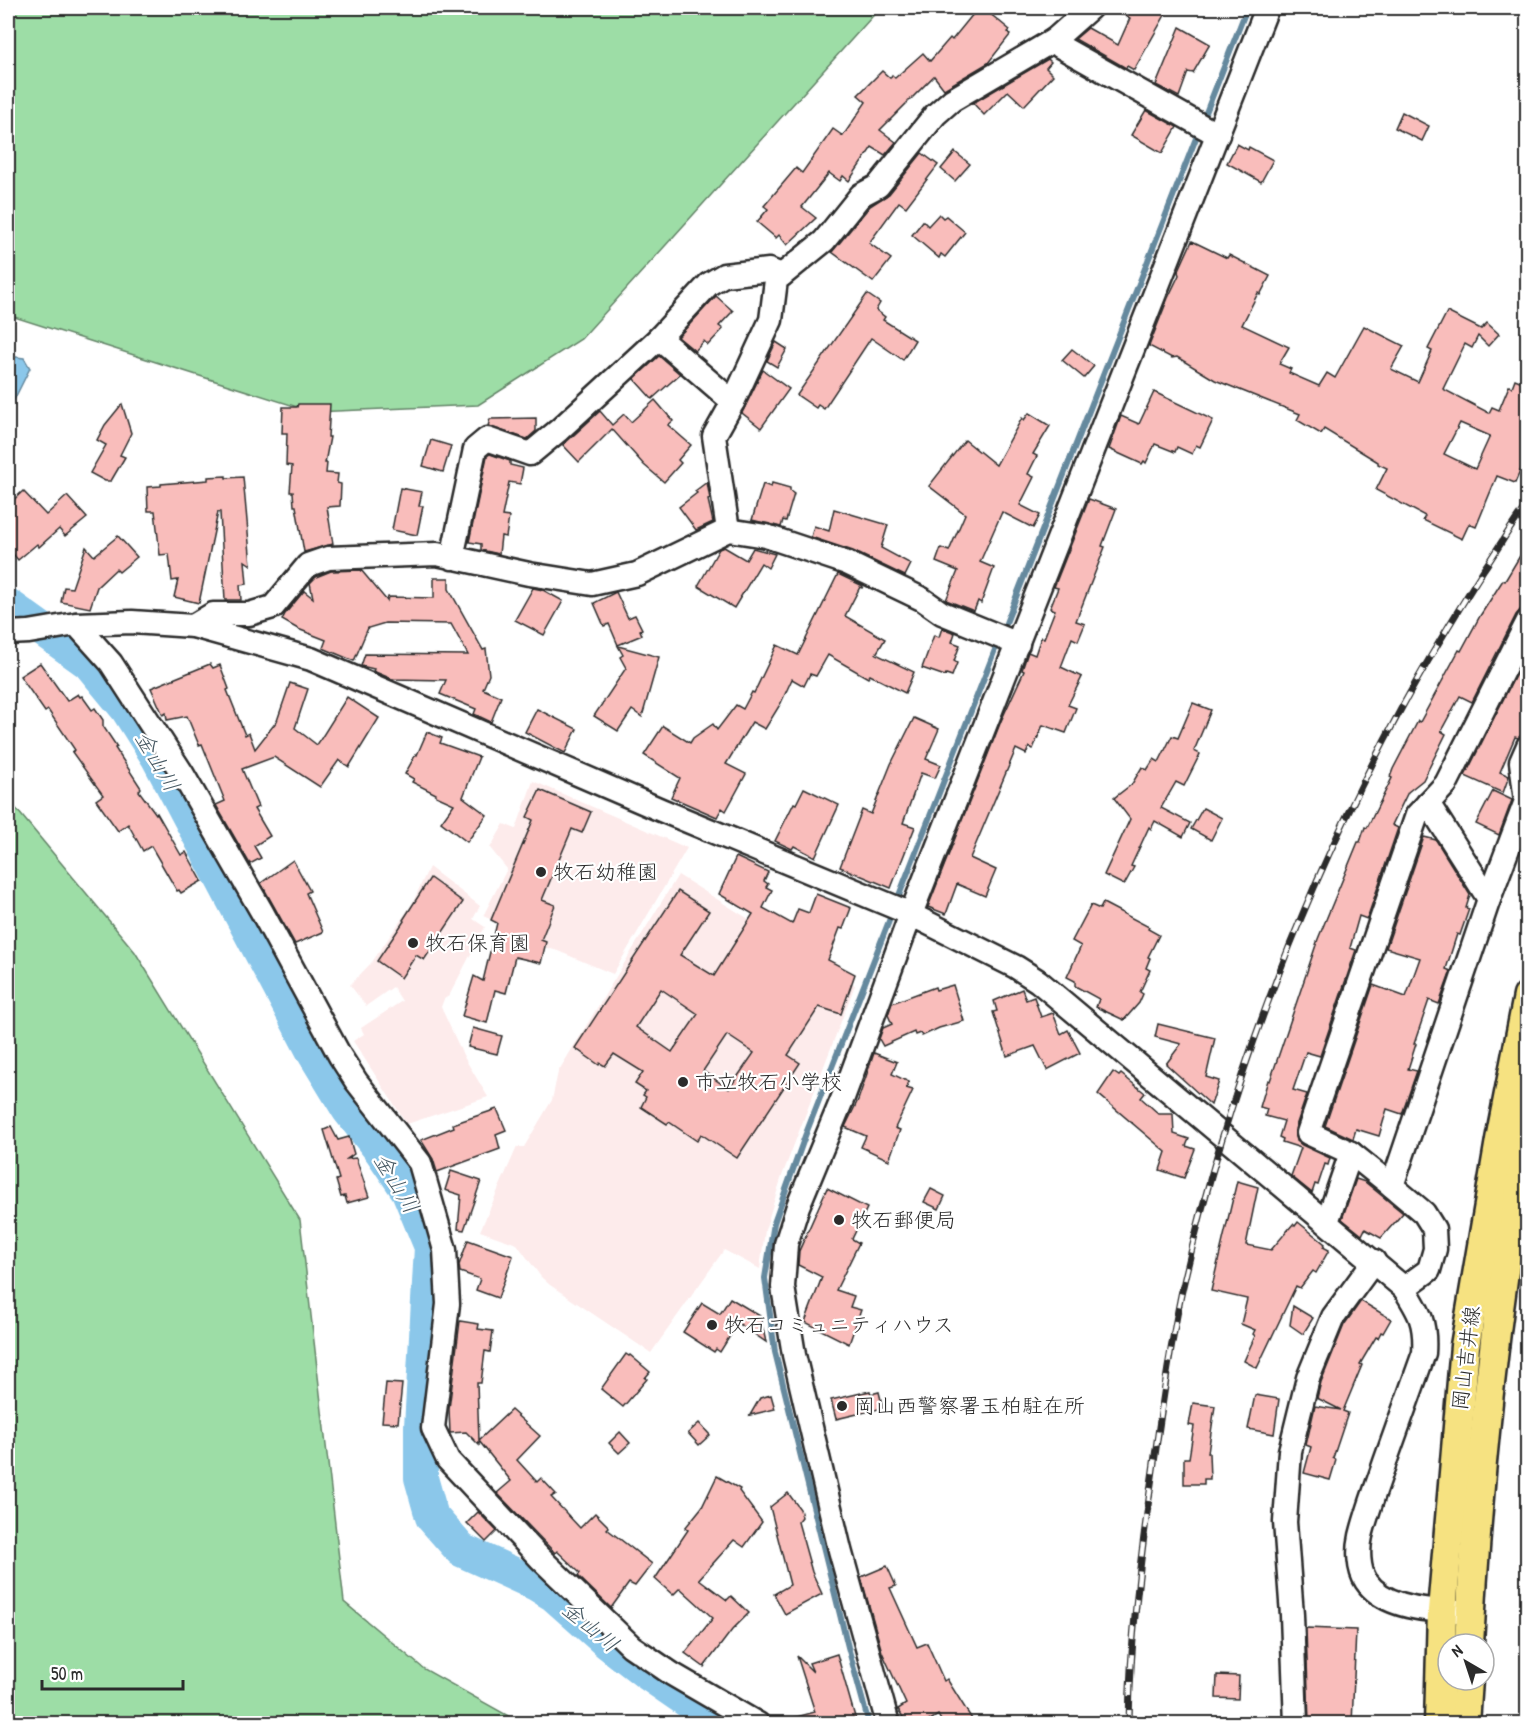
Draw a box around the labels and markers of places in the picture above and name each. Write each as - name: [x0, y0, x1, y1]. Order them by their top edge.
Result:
- place label: 牧石幼稚園: [553, 857, 658, 886]
- marker: 牧石幼稚園: [534, 865, 548, 879]
- place label: 牧石保育園: [425, 928, 530, 957]
- marker: 牧石保育園: [406, 936, 420, 950]
- place label: 市立牧石小学校: [695, 1067, 842, 1096]
- marker: 市立牧石小学校: [676, 1075, 690, 1089]
- place label: 牧石郵便局: [851, 1205, 956, 1234]
- marker: 牧石郵便局: [832, 1213, 846, 1227]
- place label: 牧石コミュニティハウス: [724, 1310, 954, 1339]
- marker: 牧石コミュニティハウス: [705, 1318, 719, 1332]
- place label: 岡山西警察署玉柏駐在所: [854, 1391, 1085, 1420]
- marker: 岡山西警察署玉柏駐在所: [835, 1399, 849, 1413]

